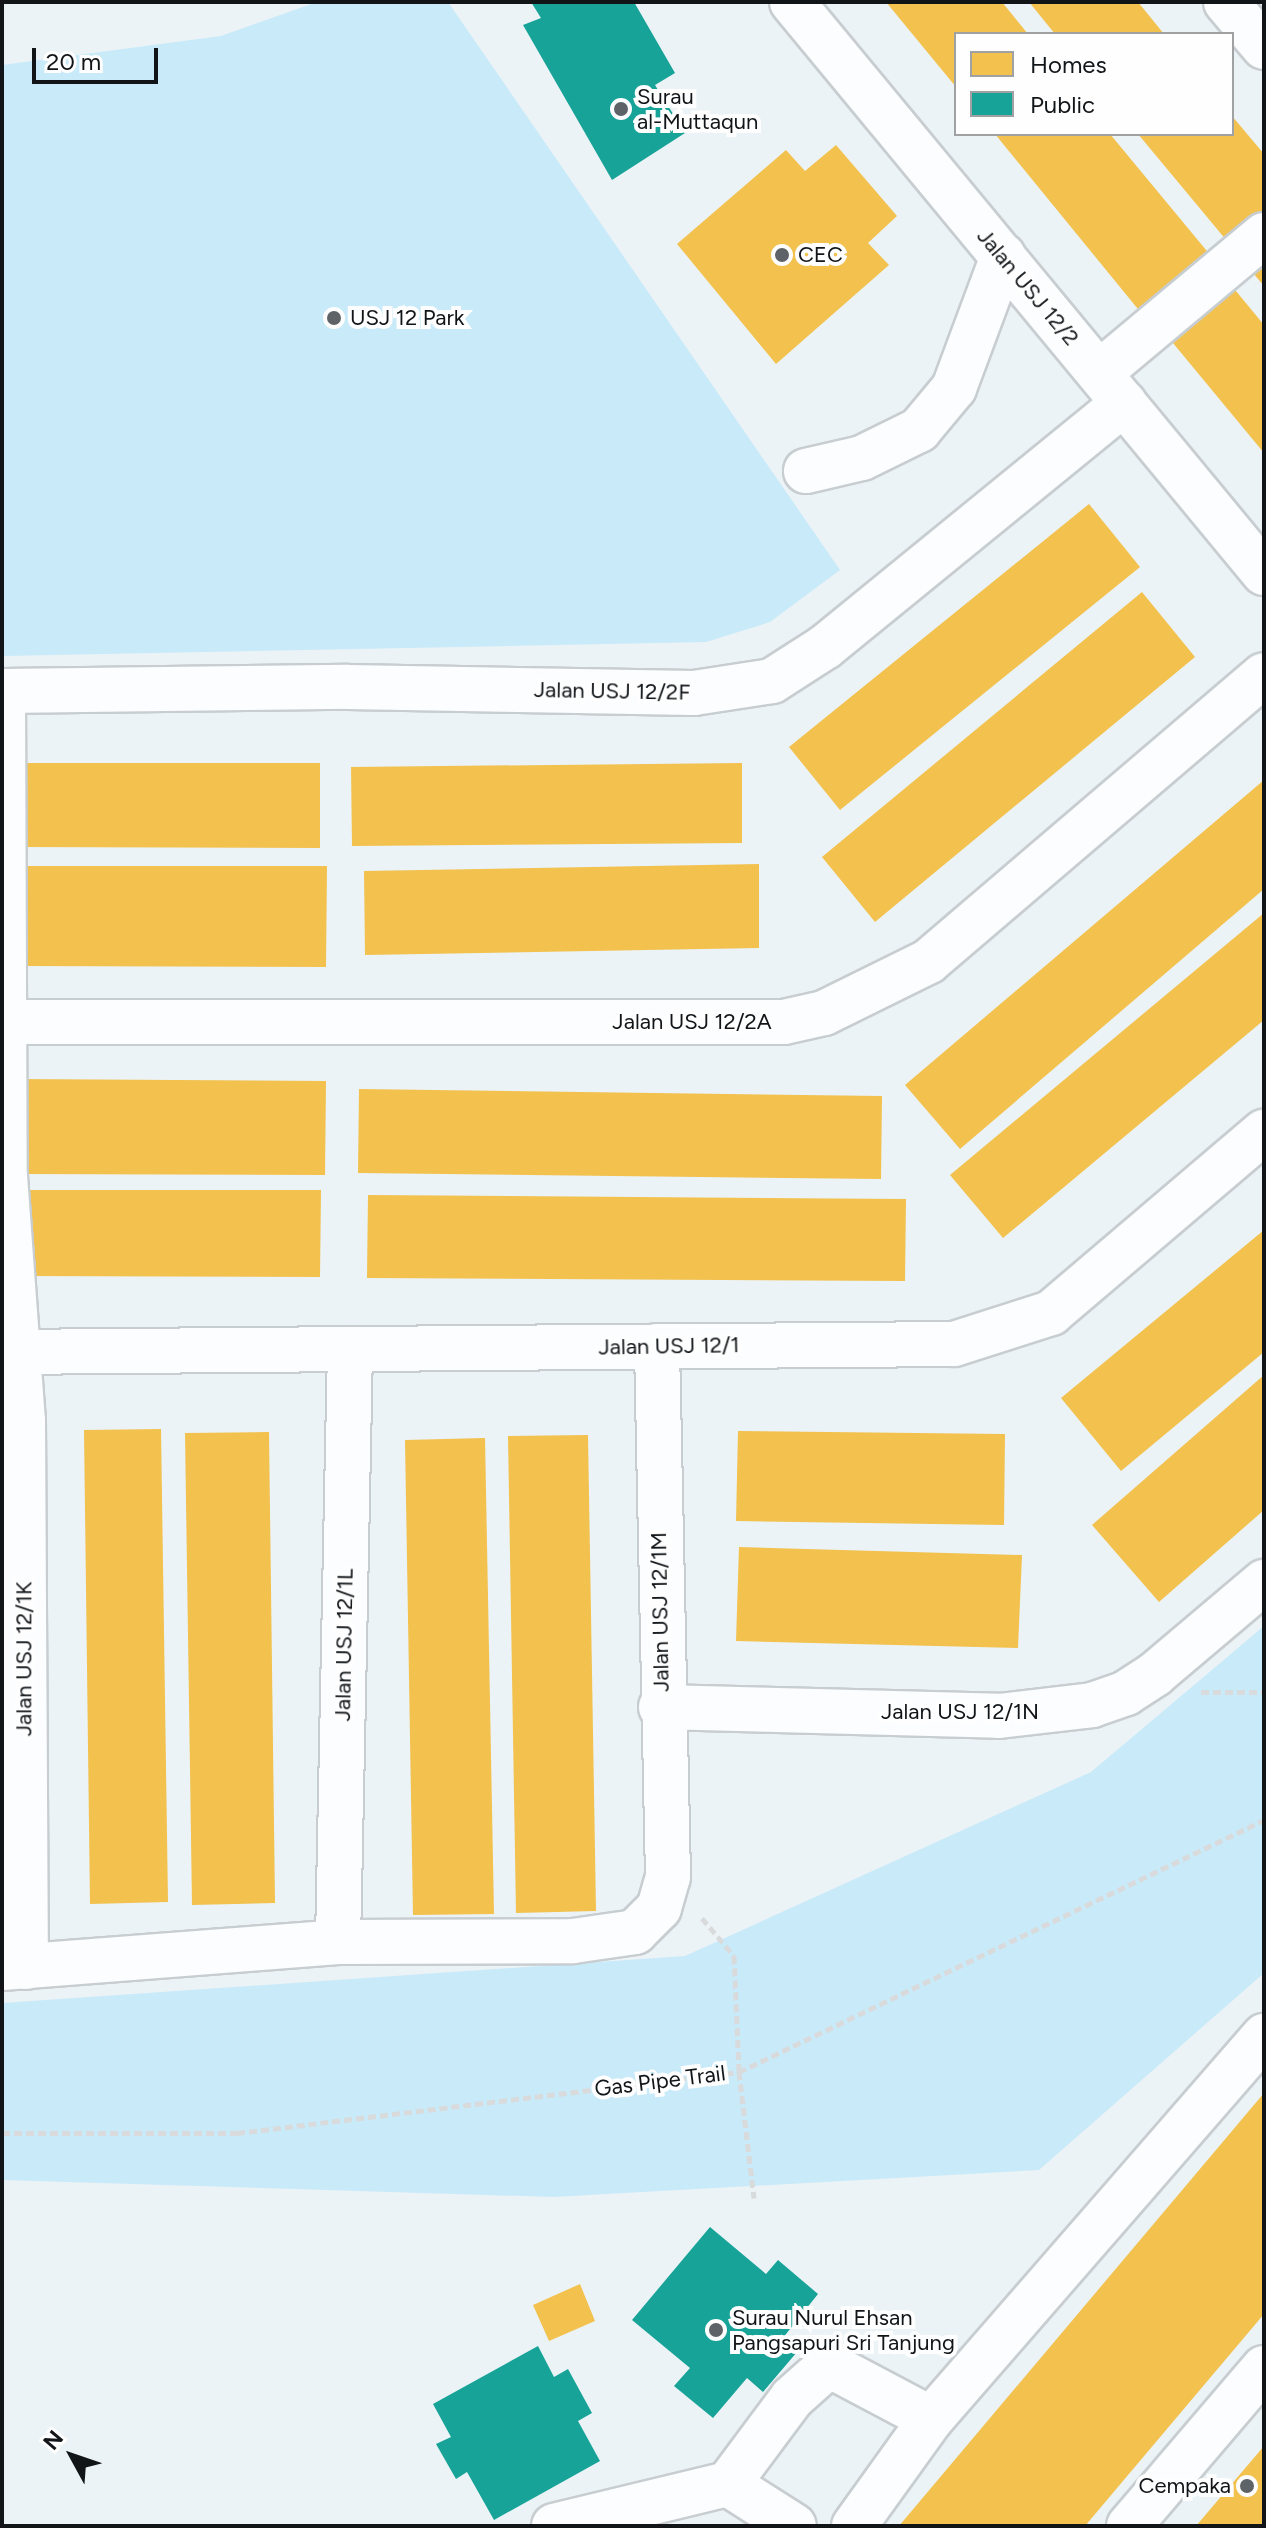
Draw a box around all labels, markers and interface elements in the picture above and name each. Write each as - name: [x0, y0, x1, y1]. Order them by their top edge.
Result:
- scale bar: [36, 32, 162, 82]
- legend: [954, 32, 1234, 136]
- text: 20 m: [46, 47, 101, 76]
- text: Homes: [1030, 50, 1107, 79]
- place label: Surau al-Muttaqun: [637, 83, 758, 134]
- text: Public: [1030, 90, 1095, 119]
- marker: Surau al-Muttaqun: [612, 100, 630, 118]
- street label: Jalan USJ 12/2: [971, 223, 1085, 351]
- place label: CEC: [798, 242, 843, 268]
- marker: CEC: [773, 246, 791, 264]
- place label: USJ 12 Park: [350, 305, 464, 331]
- marker: USJ 12 Park: [325, 309, 343, 327]
- street label: Jalan USJ 12/2F: [534, 676, 690, 706]
- street label: Jalan USJ 12/2A: [612, 1009, 772, 1035]
- street label: Jalan USJ 12/1: [598, 1332, 740, 1360]
- street label: Jalan USJ 12/1M: [645, 1532, 675, 1692]
- street label: Jalan USJ 12/1L: [329, 1568, 359, 1722]
- street label: Jalan USJ 12/1K: [11, 1582, 37, 1736]
- street label: Jalan USJ 12/1N: [881, 1699, 1039, 1725]
- street label: Gas Pipe Trail: [593, 2060, 727, 2102]
- place label: Surau Nurul Ehsan Pangsapuri Sri Tanjung: [732, 2304, 955, 2356]
- marker: Surau Nurul Ehsan Pangsapuri Sri Tanjung: [707, 2321, 725, 2339]
- north arrow: [32, 2416, 112, 2496]
- text: N: [37, 2425, 69, 2455]
- place label: Cempaka: [1139, 2473, 1231, 2499]
- marker: Cempaka: [1238, 2477, 1256, 2495]

